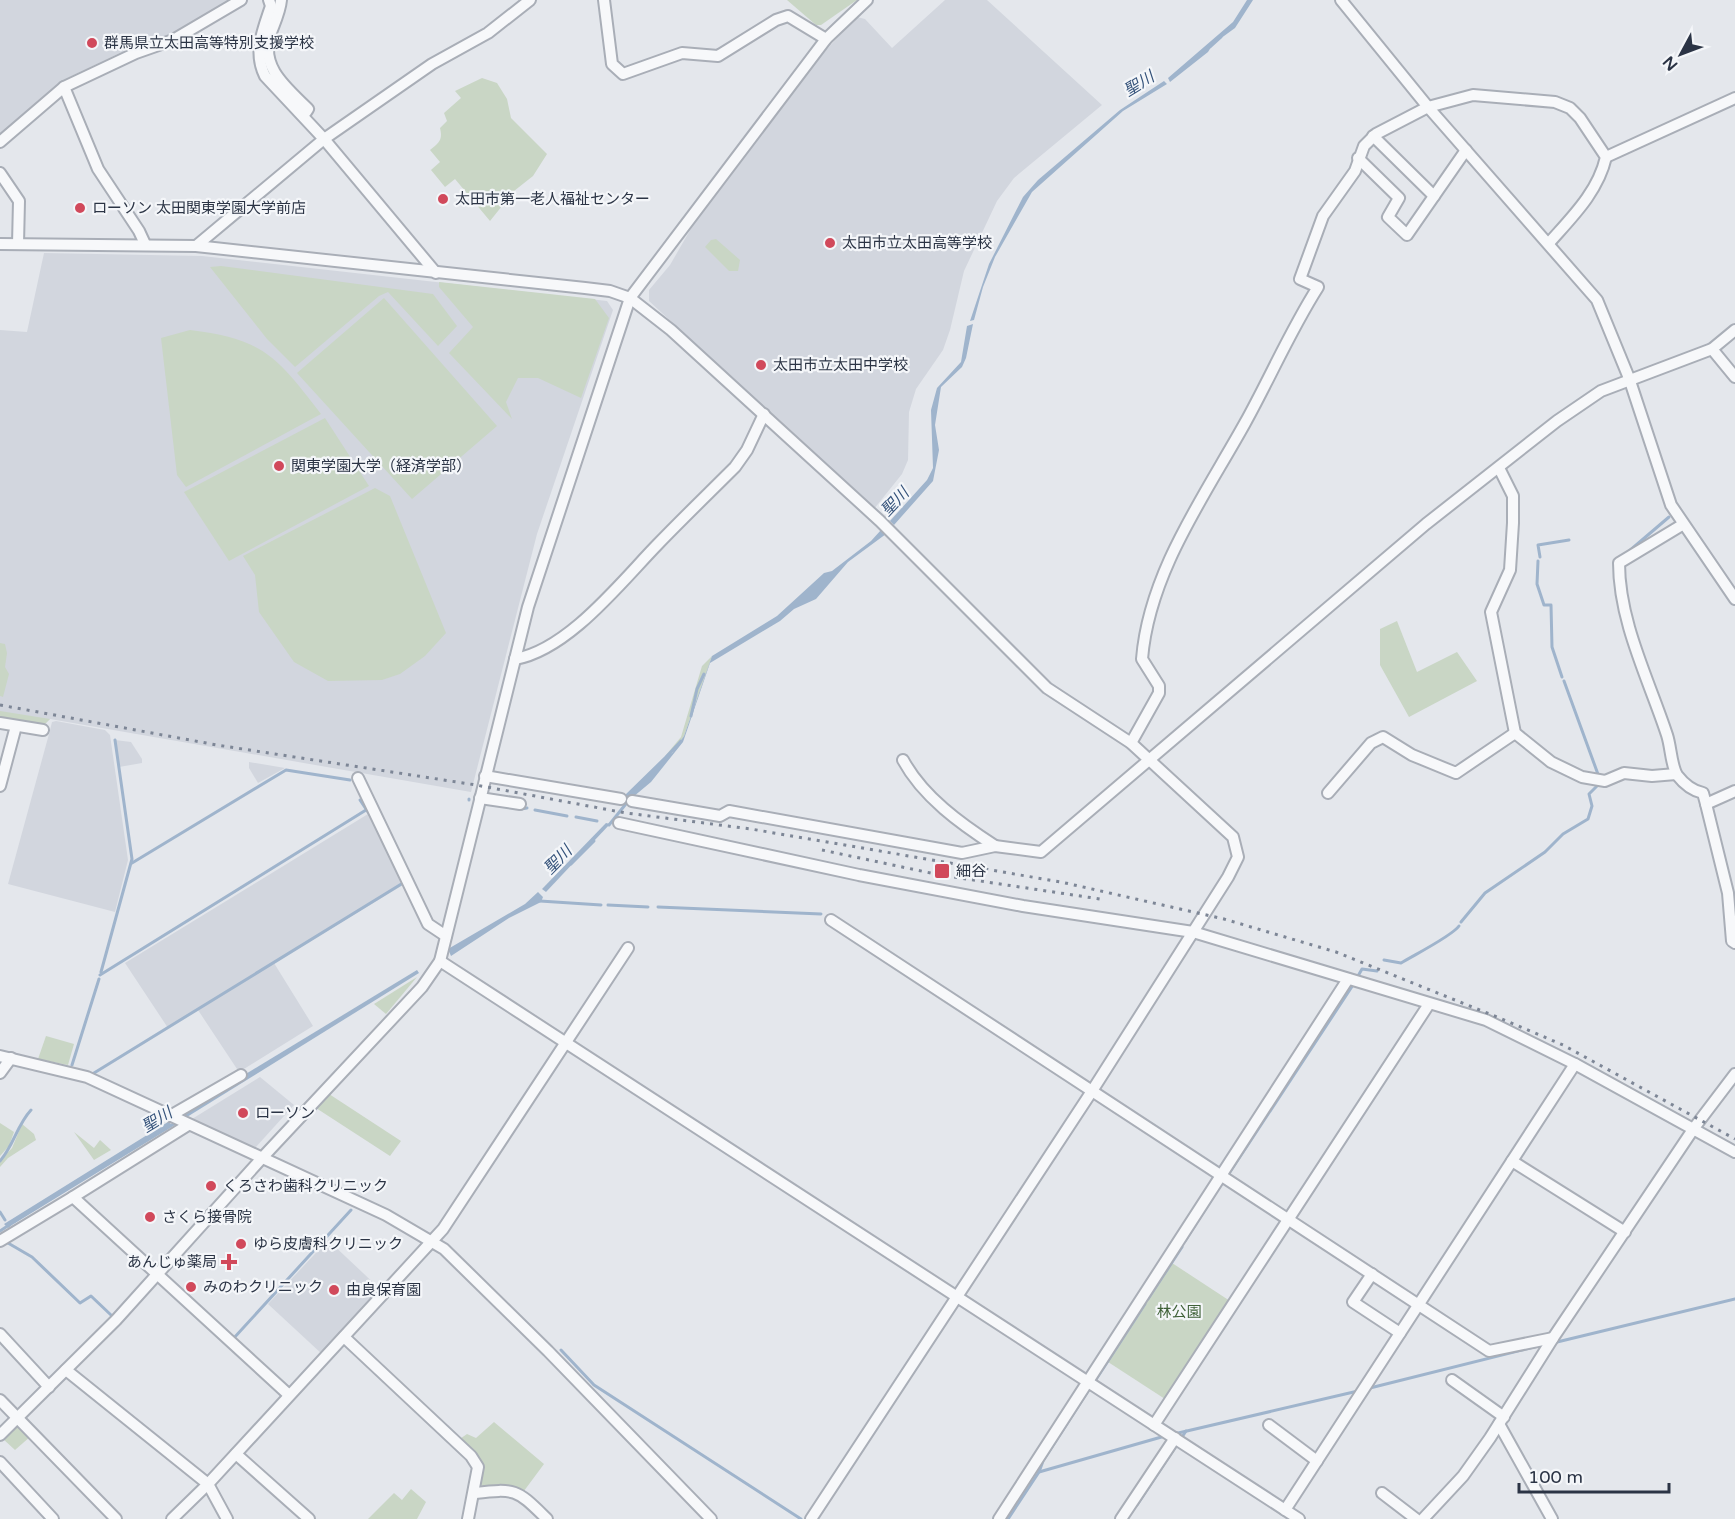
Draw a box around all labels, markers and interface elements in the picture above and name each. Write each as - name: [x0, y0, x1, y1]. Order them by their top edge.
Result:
- north arrow: [1651, 24, 1711, 84]
- place label: 群馬県立太田高等特別支援学校: [104, 34, 314, 52]
- marker: 群馬県立太田高等特別支援学校: [85, 36, 99, 50]
- text: N: [1659, 52, 1682, 75]
- water label: 聖川: [1120, 66, 1160, 101]
- place label: 太田市第一老人福祉センター: [455, 190, 650, 208]
- marker: 太田市第一老人福祉センター: [436, 192, 450, 206]
- place label: ローソン 太田関東学園大学前店: [92, 199, 306, 217]
- marker: ローソン 太田関東学園大学前店: [73, 201, 87, 215]
- place label: 太田市立太田高等学校: [842, 234, 992, 252]
- marker: 太田市立太田高等学校: [823, 236, 837, 250]
- place label: 太田市立太田中学校: [773, 356, 908, 374]
- marker: 太田市立太田中学校: [754, 358, 768, 372]
- place label: 関東学園大学（経済学部）: [291, 457, 471, 475]
- marker: 関東学園大学（経済学部）: [272, 459, 286, 473]
- water label: 聖川: [877, 482, 915, 521]
- water label: 聖川: [540, 840, 578, 878]
- marker: 細谷: [933, 862, 951, 880]
- place label: 細谷: [956, 862, 986, 880]
- water label: 聖川: [138, 1102, 178, 1137]
- place label: ローソン: [255, 1104, 315, 1122]
- marker: ローソン: [236, 1106, 250, 1120]
- place label: くろさわ歯科クリニック: [223, 1177, 388, 1195]
- marker: くろさわ歯科クリニック: [204, 1179, 218, 1193]
- place label: さくら接骨院: [162, 1208, 252, 1226]
- marker: さくら接骨院: [143, 1210, 157, 1224]
- place label: ゆら皮膚科クリニック: [253, 1235, 403, 1253]
- marker: ゆら皮膚科クリニック: [234, 1237, 248, 1251]
- place label: あんじゅ薬局: [127, 1253, 217, 1271]
- marker: あんじゅ薬局: [222, 1255, 236, 1269]
- place label: みのわクリニック: [203, 1278, 323, 1296]
- marker: みのわクリニック: [184, 1280, 198, 1294]
- place label: 由良保育園: [346, 1281, 421, 1299]
- marker: 由良保育園: [327, 1283, 341, 1297]
- park label: 林公園: [1156, 1303, 1202, 1321]
- scale bar: [1519, 1456, 1669, 1494]
- text: 100 m: [1528, 1466, 1583, 1488]

